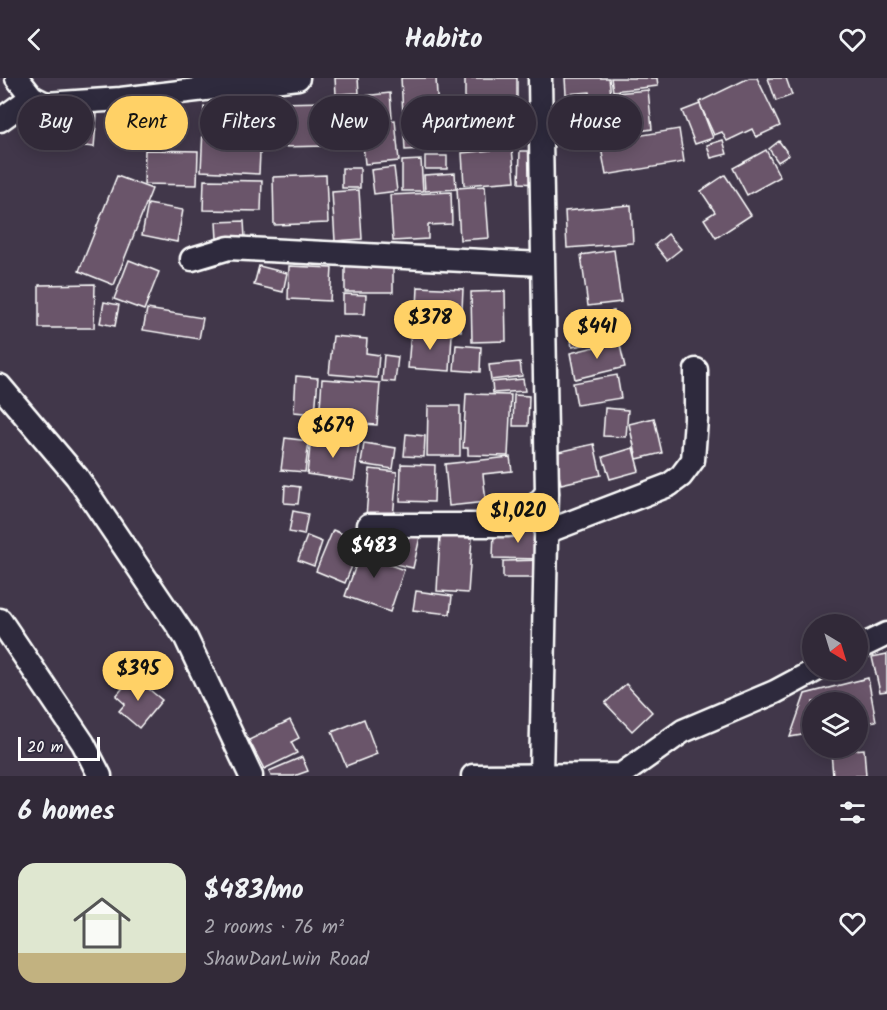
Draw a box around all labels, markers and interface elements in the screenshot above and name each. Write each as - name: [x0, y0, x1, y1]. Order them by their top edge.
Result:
- text: Habito: [404, 18, 483, 61]
- icon: back: [18, 23, 51, 56]
- icon: heart: [836, 23, 869, 56]
- chip: Buy: [18, 96, 93, 150]
- chip: Rent: [105, 96, 188, 150]
- chip: Filters: [200, 96, 297, 150]
- chip: New: [309, 96, 389, 150]
- chip: Apartment: [401, 96, 536, 150]
- chip: House: [548, 96, 642, 150]
- pin: $378: [394, 300, 466, 351]
- text: $378: [408, 303, 452, 335]
- pin: $441: [561, 309, 633, 360]
- text: $441: [577, 312, 617, 344]
- pin: $679: [297, 408, 369, 459]
- text: $679: [312, 411, 354, 443]
- pin: $1,020: [469, 493, 567, 544]
- text: $1,020: [490, 496, 546, 528]
- pin: $483: [338, 528, 410, 579]
- text: $483: [351, 531, 397, 563]
- north arrow: [802, 614, 868, 680]
- map controls: [802, 614, 868, 758]
- pin: $395: [102, 651, 174, 702]
- text: $395: [116, 654, 160, 686]
- button: layers: [802, 692, 868, 758]
- scale bar: [18, 734, 100, 762]
- text: 20 m: [27, 735, 63, 760]
- text: 6 homes: [18, 791, 115, 833]
- icon: filters: [836, 796, 869, 829]
- text: $483/mo: [204, 870, 304, 912]
- icon: home: [66, 887, 138, 959]
- icon: heart: [836, 907, 869, 940]
- text: 2 rooms · 76 m²: [204, 912, 344, 944]
- text: ShawDanLwin Road: [204, 944, 369, 976]

